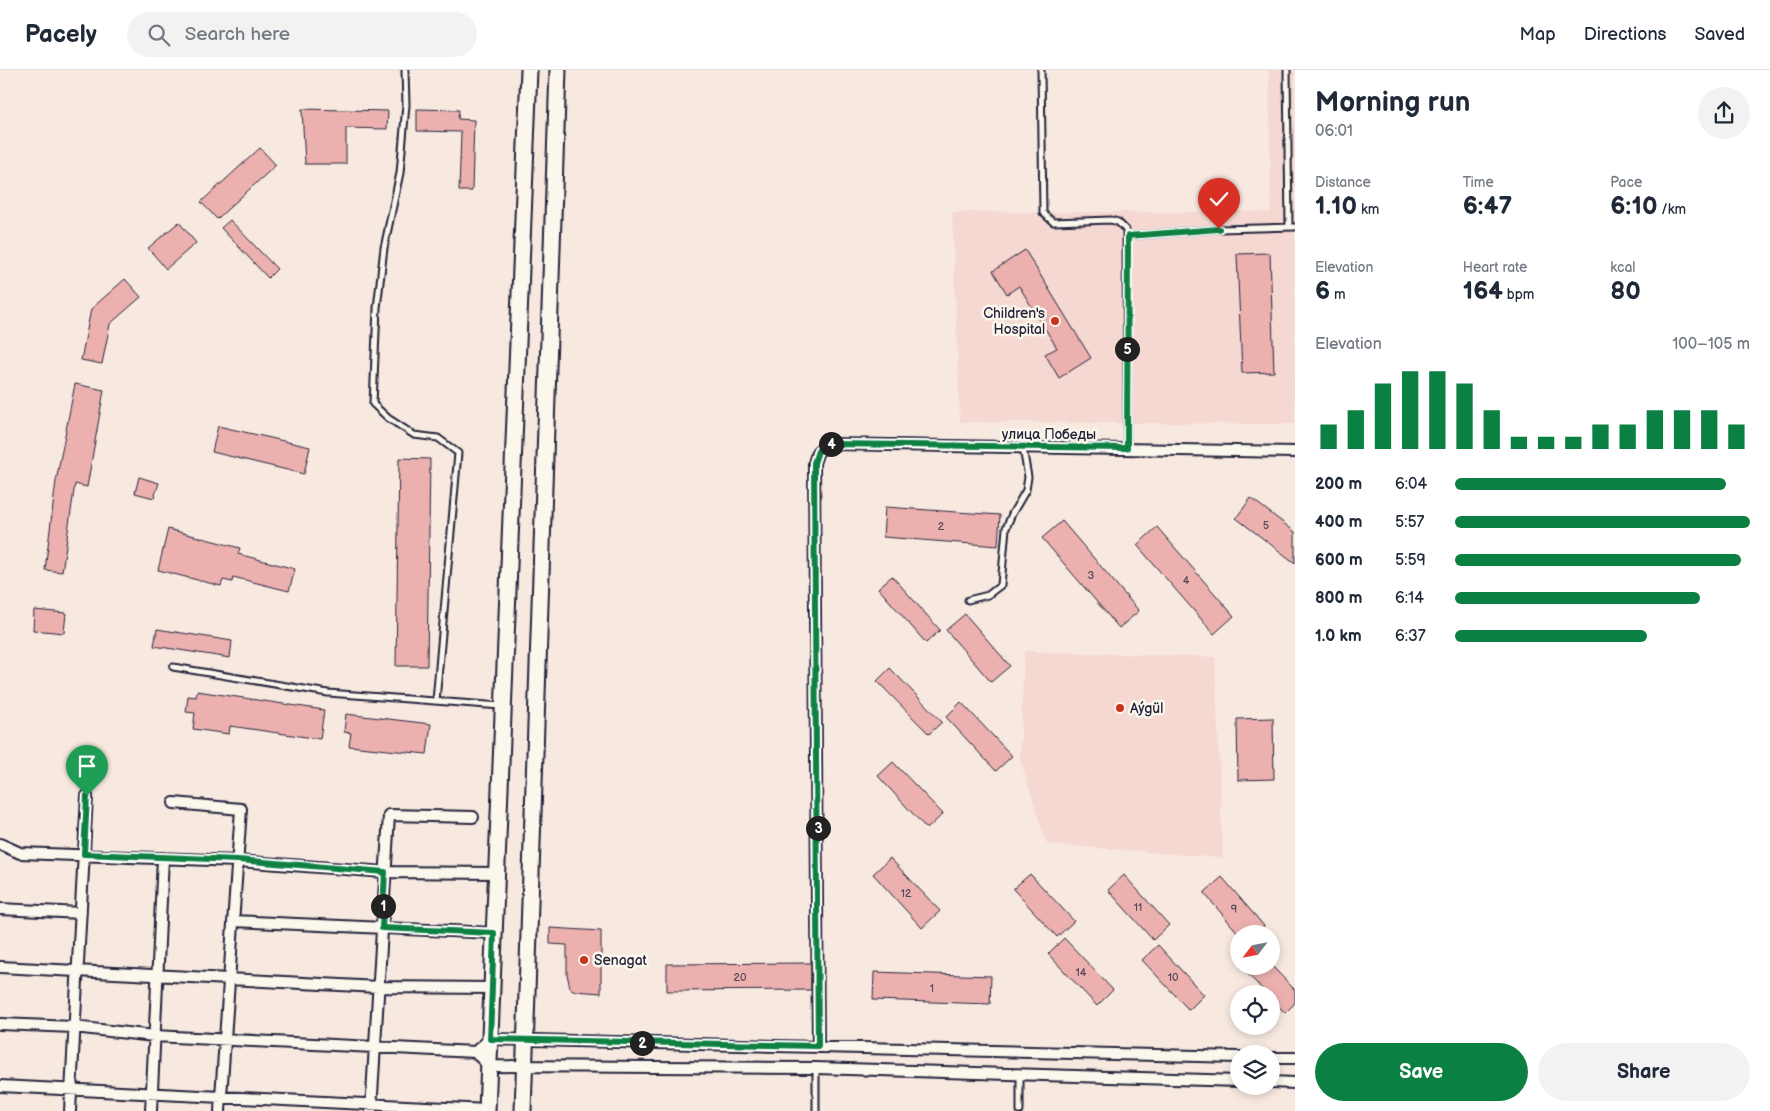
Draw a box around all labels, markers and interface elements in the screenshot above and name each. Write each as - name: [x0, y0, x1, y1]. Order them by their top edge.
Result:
- search box: [127, 12, 477, 57]
- text: Pacely: [25, 20, 97, 49]
- icon: search: [145, 21, 173, 49]
- text: Search here: [185, 23, 290, 46]
- text: Map: [1520, 24, 1556, 45]
- text: Directions: [1584, 24, 1666, 45]
- text: Saved: [1694, 24, 1745, 45]
- text: Morning run: [1315, 86, 1470, 119]
- button: share: [1698, 87, 1750, 139]
- text: 06:01: [1315, 122, 1353, 141]
- text: Distance: [1315, 174, 1371, 191]
- text: Time: [1463, 174, 1494, 191]
- text: Pace: [1610, 174, 1642, 191]
- pin: [1198, 178, 1240, 229]
- icon: check: [1205, 185, 1233, 213]
- text: 1.10: [1315, 191, 1357, 222]
- text: 6:47: [1463, 191, 1512, 222]
- text: 6:10: [1610, 191, 1658, 222]
- text: km: [1357, 201, 1379, 218]
- text: /km: [1658, 201, 1686, 218]
- text: Elevation: [1315, 259, 1373, 276]
- text: Heart rate: [1463, 259, 1527, 276]
- text: kcal: [1610, 259, 1635, 276]
- text: 6: [1315, 276, 1330, 307]
- text: 164: [1463, 276, 1503, 307]
- text: 80: [1610, 276, 1641, 307]
- text: m: [1330, 286, 1346, 303]
- text: bpm: [1503, 286, 1534, 303]
- place label: Children's Hospital: [983, 305, 1045, 338]
- marker: Children's Hospital: [1049, 315, 1061, 327]
- text: Elevation: [1315, 335, 1382, 354]
- text: 100–105 m: [1672, 335, 1750, 354]
- pin: 5: [1114, 336, 1140, 362]
- text: 5: [1123, 341, 1132, 358]
- street label: улица Победы: [1002, 426, 1096, 443]
- pin: 4: [818, 432, 844, 456]
- text: 4: [827, 436, 836, 453]
- text: 200 m: [1315, 475, 1362, 494]
- text: 6:04: [1395, 475, 1427, 494]
- text: 400 m: [1315, 513, 1362, 532]
- text: 5:57: [1395, 513, 1424, 532]
- house number: 5: [1263, 519, 1269, 532]
- house number: 2: [938, 520, 945, 533]
- text: 600 m: [1315, 551, 1363, 570]
- text: 5:59: [1395, 551, 1426, 570]
- house number: 3: [1088, 569, 1095, 582]
- house number: 4: [1183, 574, 1190, 587]
- text: 800 m: [1315, 589, 1363, 608]
- text: 6:14: [1395, 589, 1424, 608]
- text: 1.0 km: [1315, 627, 1362, 646]
- text: 6:37: [1395, 627, 1426, 646]
- place label: Aýgül: [1130, 700, 1163, 717]
- marker: Aýgül: [1114, 702, 1126, 714]
- pin: [66, 745, 108, 796]
- icon: arrive: [73, 752, 101, 780]
- pin: 3: [806, 816, 830, 840]
- text: 3: [814, 820, 823, 837]
- house number: 12: [901, 887, 912, 900]
- pin: 1: [370, 894, 396, 918]
- text: 1: [381, 898, 386, 915]
- house number: 11: [1134, 901, 1142, 914]
- house number: 9: [1231, 903, 1237, 916]
- north arrow: [1230, 925, 1280, 975]
- map controls: [1230, 925, 1280, 1095]
- place label: Senagat: [594, 952, 648, 969]
- marker: Senagat: [578, 954, 590, 966]
- house number: 14: [1076, 966, 1087, 979]
- house number: 20: [734, 971, 747, 984]
- house number: 10: [1168, 971, 1179, 984]
- house number: 1: [930, 982, 934, 995]
- button: locate: [1230, 985, 1280, 1035]
- pin: 2: [630, 1030, 654, 1056]
- text: 2: [638, 1035, 647, 1052]
- button: Save: [1315, 1043, 1528, 1101]
- button: Share: [1538, 1043, 1750, 1101]
- button: layers: [1230, 1045, 1280, 1095]

